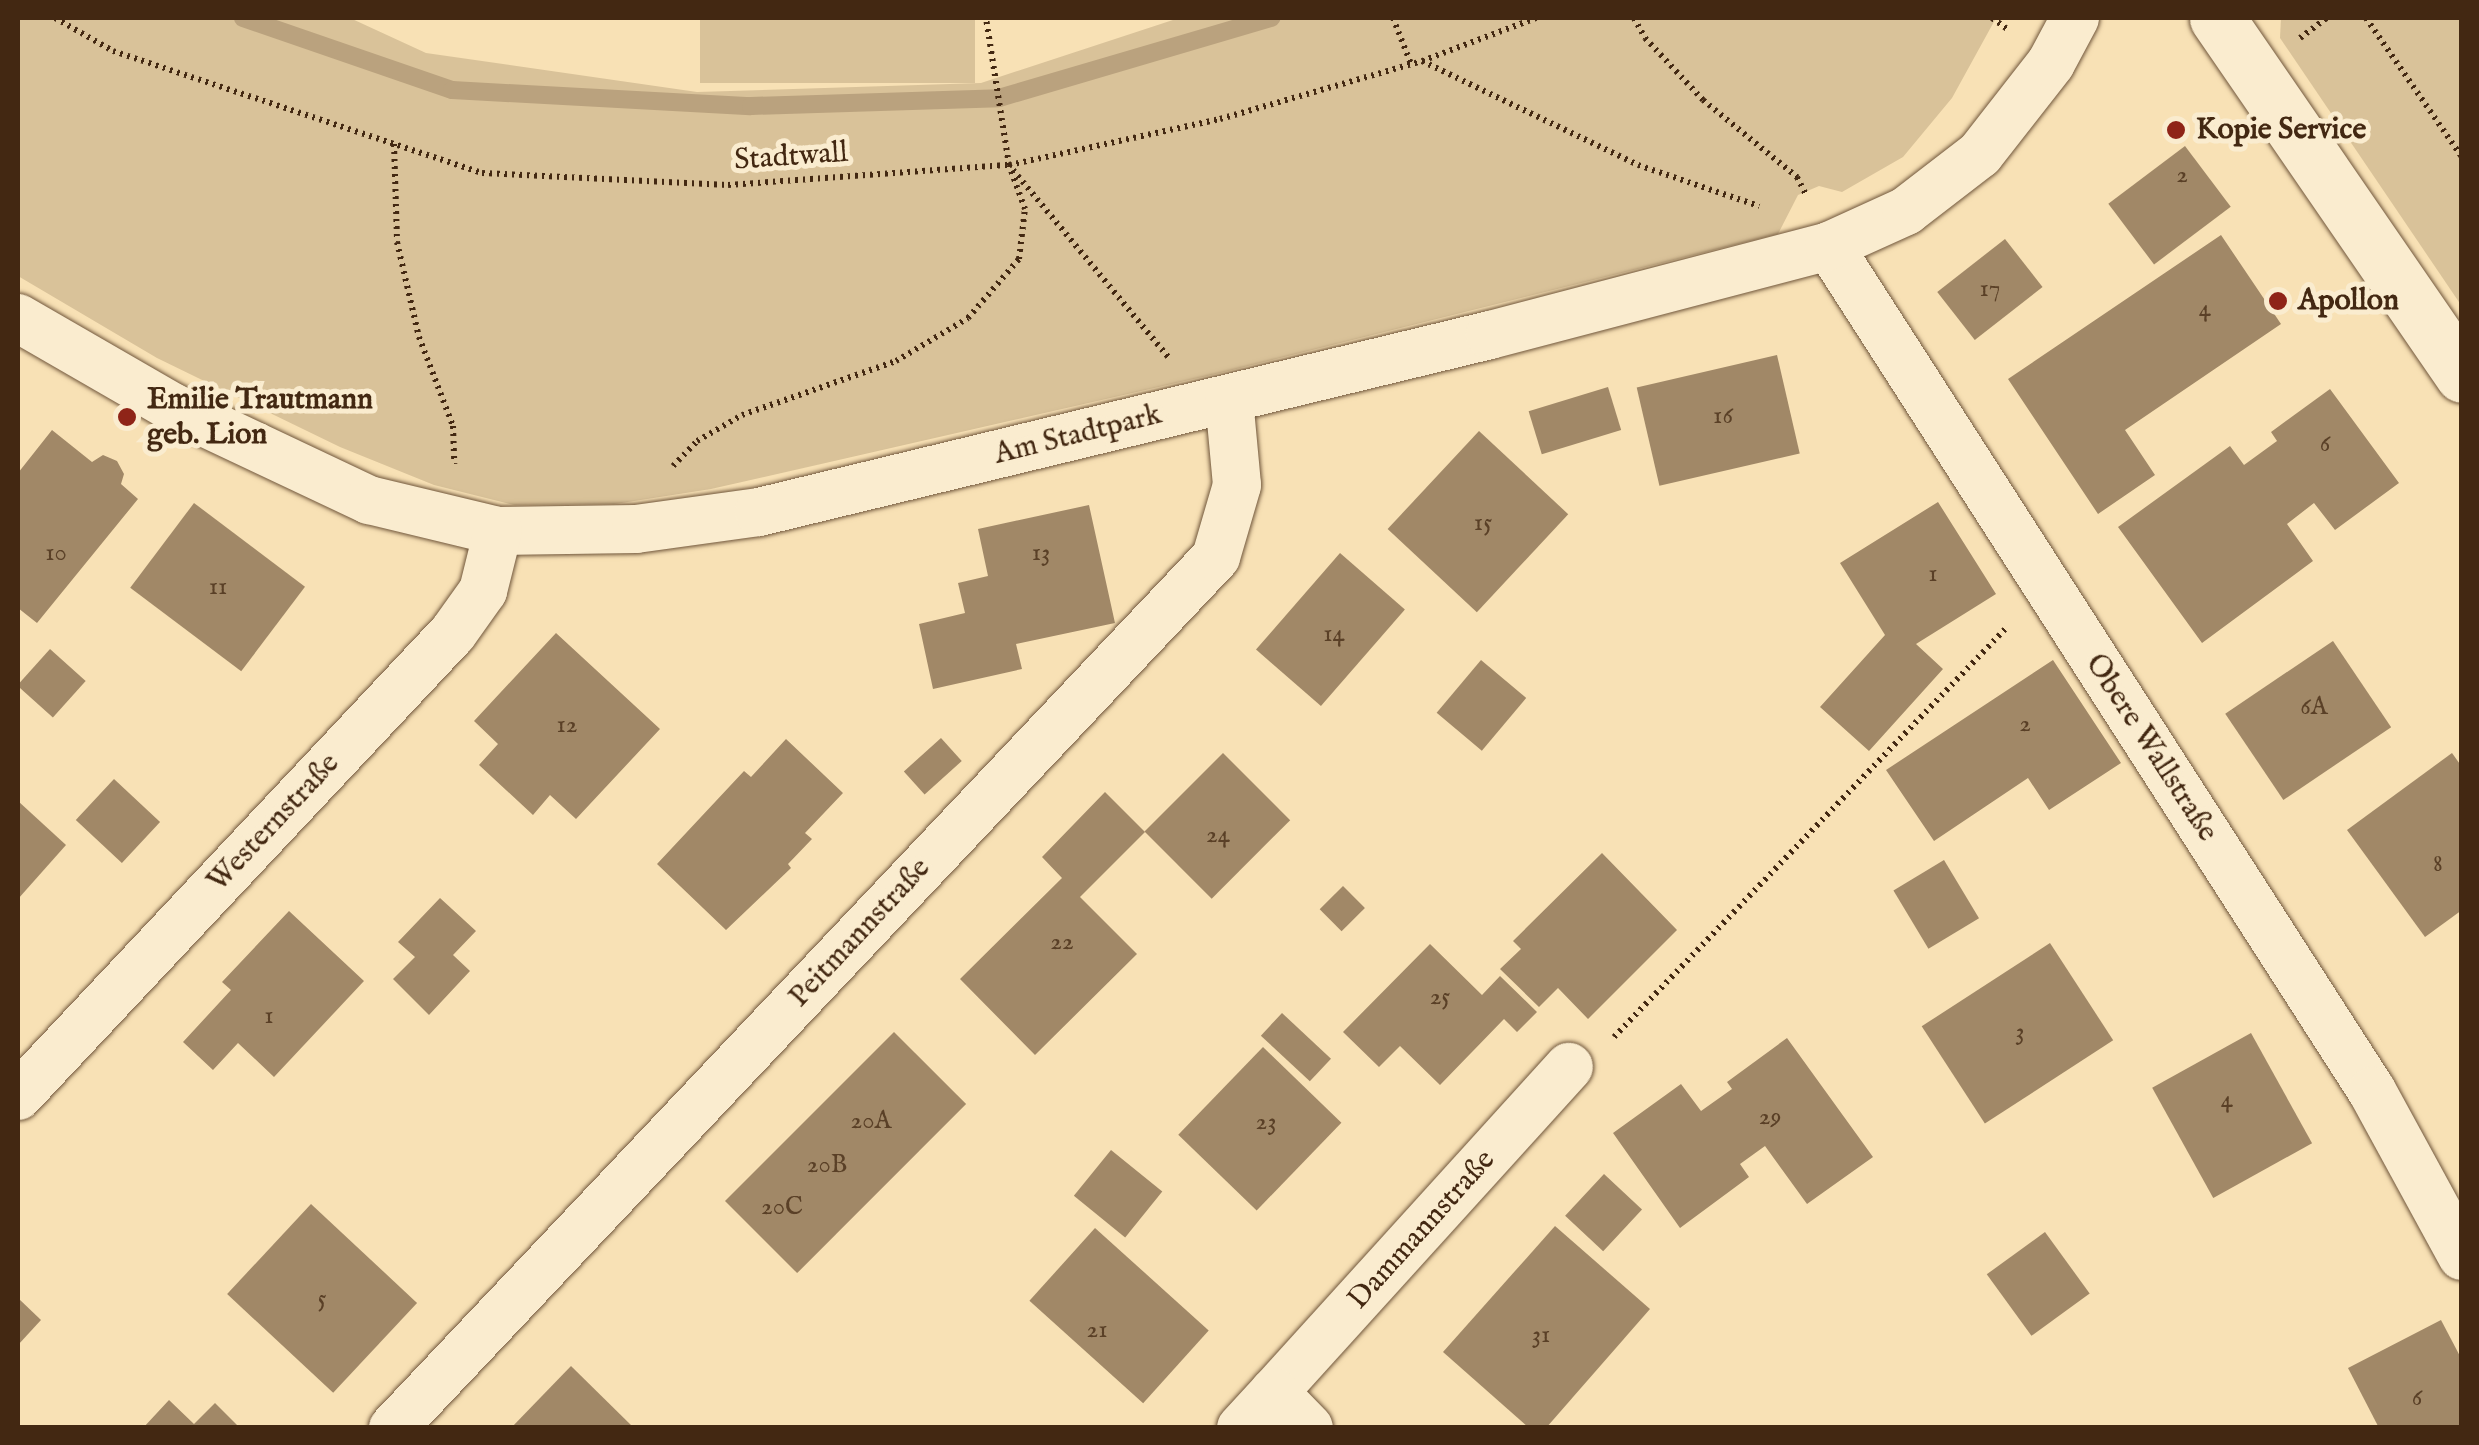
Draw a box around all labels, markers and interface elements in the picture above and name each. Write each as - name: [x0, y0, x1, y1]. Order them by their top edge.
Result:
- place label: Kopie Service: [2196, 112, 2366, 148]
- marker: Kopie Service: [2165, 119, 2187, 141]
- street label: Stadtwall: [733, 135, 849, 179]
- house number: 2: [2176, 160, 2188, 190]
- house number: 17: [1979, 274, 2001, 304]
- place label: Apollon: [2298, 283, 2399, 319]
- marker: Apollon: [2267, 290, 2289, 312]
- house number: 4: [2199, 294, 2211, 324]
- place label: Emilie Trautmann geb. Lion: [147, 382, 373, 452]
- street label: Am Stadtpark: [991, 397, 1165, 473]
- house number: 16: [1713, 401, 1733, 431]
- marker: Emilie Trautmann geb. Lion: [116, 406, 138, 428]
- house number: 6: [2320, 429, 2330, 459]
- house number: 15: [1474, 508, 1492, 538]
- house number: 10: [45, 538, 67, 568]
- house number: 13: [1032, 538, 1050, 568]
- house number: 1: [1928, 559, 1938, 589]
- house number: 11: [209, 572, 227, 602]
- house number: 14: [1323, 619, 1345, 649]
- street label: Obere Wallstraße: [2077, 648, 2225, 848]
- house number: 6A: [2300, 692, 2328, 722]
- house number: 2: [2019, 709, 2031, 739]
- house number: 12: [556, 710, 578, 740]
- street label: Westernstraße: [201, 746, 347, 900]
- house number: 24: [1206, 820, 1230, 850]
- house number: 8: [2433, 849, 2443, 879]
- street label: Peitmannstraße: [782, 851, 938, 1015]
- house number: 22: [1050, 927, 1074, 957]
- house number: 25: [1430, 982, 1450, 1012]
- house number: 1: [264, 1001, 274, 1031]
- house number: 3: [2015, 1017, 2025, 1047]
- house number: 4: [2221, 1085, 2233, 1115]
- house number: 29: [1759, 1102, 1781, 1132]
- house number: 20A: [851, 1106, 891, 1136]
- house number: 23: [1255, 1107, 1277, 1137]
- street label: Dammannstraße: [1341, 1143, 1503, 1317]
- house number: 20B: [807, 1150, 847, 1180]
- house number: 20C: [761, 1192, 803, 1222]
- house number: 5: [317, 1284, 327, 1314]
- house number: 21: [1086, 1315, 1108, 1345]
- house number: 31: [1532, 1320, 1550, 1350]
- house number: 6: [2412, 1383, 2422, 1413]

